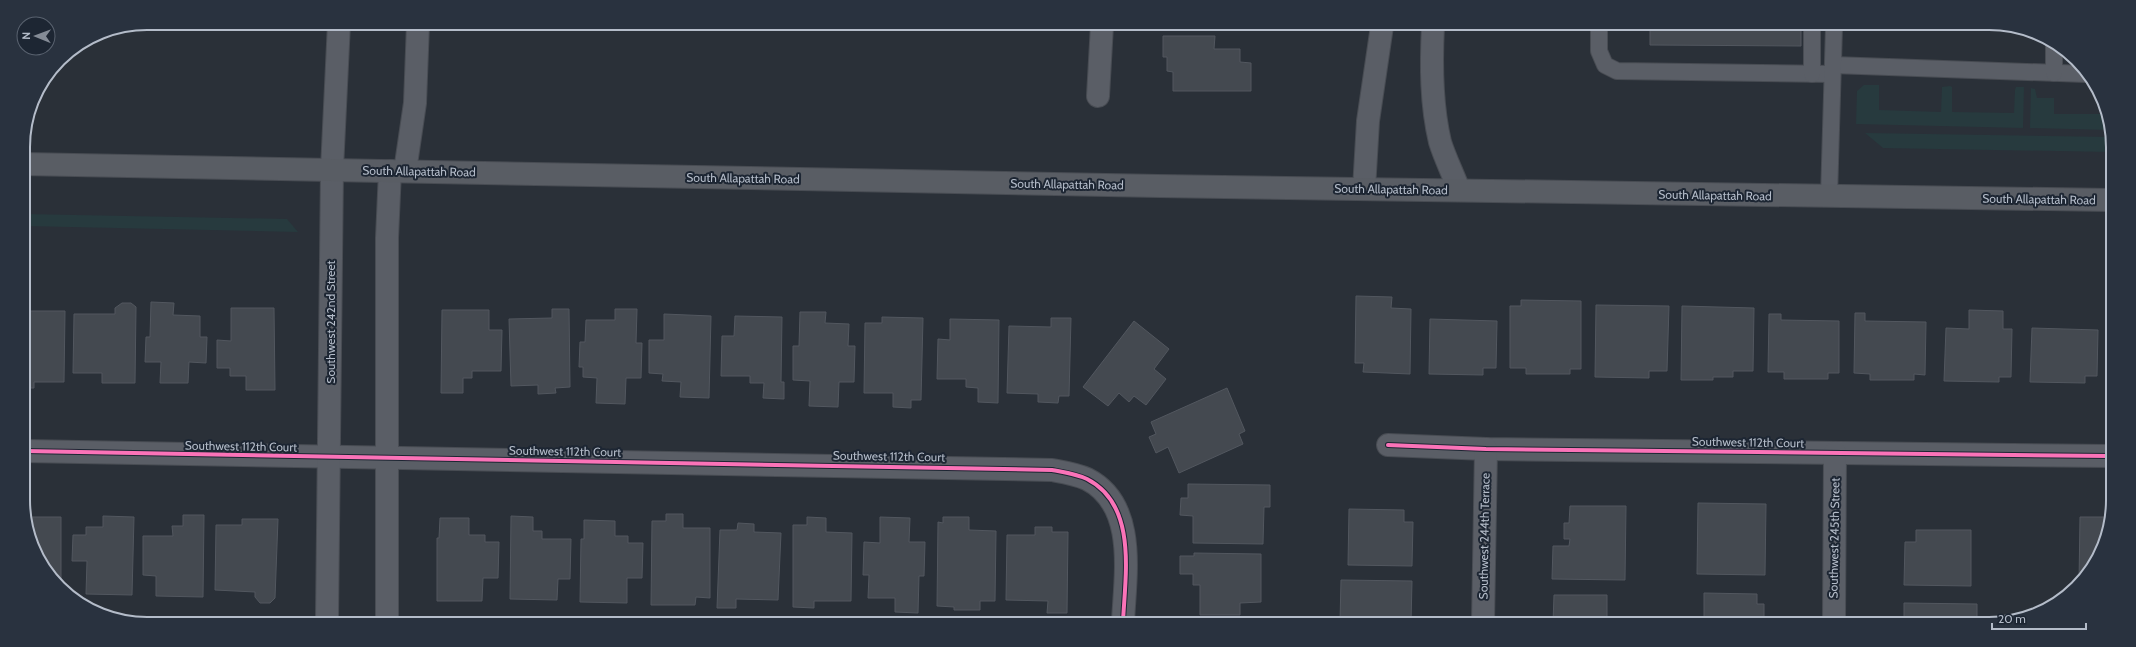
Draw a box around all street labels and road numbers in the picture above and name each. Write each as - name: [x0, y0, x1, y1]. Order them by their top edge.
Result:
- street label: South Allapattah Road: [362, 163, 476, 179]
- street label: South Allapattah Road: [686, 170, 800, 186]
- street label: South Allapattah Road: [1010, 176, 1124, 192]
- street label: South Allapattah Road: [1334, 181, 1448, 197]
- street label: South Allapattah Road: [1658, 187, 1772, 203]
- street label: South Allapattah Road: [1982, 191, 2096, 207]
- street label: Southwest 242nd Street: [323, 260, 338, 384]
- street label: Southwest 112th Court: [1692, 434, 1804, 450]
- street label: Southwest 112th Court: [185, 438, 297, 454]
- street label: Southwest 112th Court: [509, 443, 621, 459]
- street label: Southwest 112th Court: [833, 448, 945, 464]
- street label: Southwest 244th Terrace: [1475, 473, 1493, 599]
- street label: Southwest 245th Street: [1825, 478, 1843, 598]

